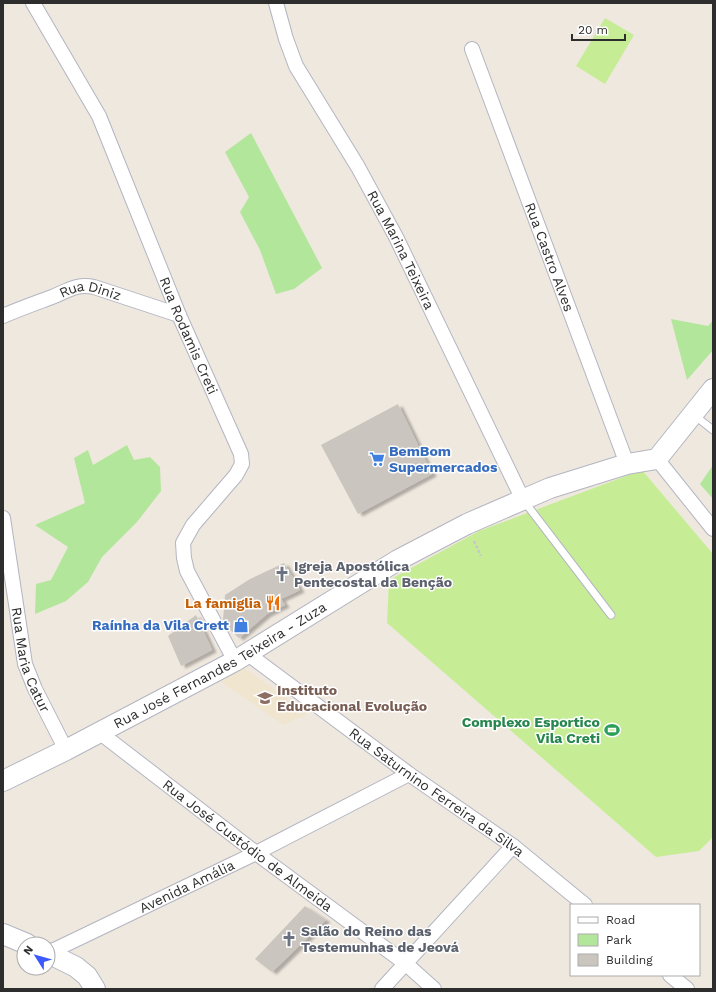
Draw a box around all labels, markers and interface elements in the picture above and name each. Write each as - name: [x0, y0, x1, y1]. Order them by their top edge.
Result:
- scale bar: [572, 16, 625, 42]
- text: 20 m: [578, 23, 608, 37]
- street label: Rua Marina Teixeira: [364, 187, 438, 312]
- street label: Rua Castro Alves: [522, 200, 577, 314]
- street label: Rua Rodamis Creti: [156, 274, 221, 397]
- street label: Rua Diniz: [57, 278, 123, 303]
- place label: BemBom Supermercados: [389, 443, 498, 475]
- supermarket icon: BemBom Supermercados: [368, 450, 386, 468]
- place label: Igreja Apostólica Pentecostal da Benção: [294, 558, 452, 590]
- church icon: Igreja Apostólica Pentecostal da Benção: [273, 565, 291, 583]
- restaurant icon: La famiglia: [264, 594, 282, 612]
- place label: La famiglia: [185, 595, 262, 611]
- street label: Rua José Fernandes Teixeira - Zuza: [111, 598, 329, 732]
- street label: Rua Maria Catur: [9, 606, 54, 715]
- shop icon: Raínha da Vila Crett: [232, 616, 250, 634]
- place label: Raínha da Vila Crett: [92, 617, 229, 633]
- place label: Instituto Educacional Evolução: [277, 682, 427, 714]
- school or university icon: Instituto Educacional Evolução: [256, 689, 274, 707]
- place label: Complexo Esportico Vila Creti: [462, 714, 600, 746]
- sports icon: Complexo Esportico Vila Creti: [603, 721, 621, 739]
- street label: Rua Saturnino Ferreira da Silva: [346, 724, 528, 860]
- street label: Rua José Custódio de Almeida: [160, 776, 336, 915]
- street label: Avenida Amália: [137, 857, 237, 916]
- legend: [570, 904, 700, 976]
- text: Road: [606, 913, 635, 927]
- place label: Salão do Reino das Testemunhas de Jeová: [301, 923, 460, 955]
- church icon: Salão do Reino das Testemunhas de Jeová: [280, 930, 298, 948]
- text: Park: [606, 933, 632, 947]
- north arrow: [16, 936, 56, 976]
- text: N: [21, 943, 36, 957]
- text: Building: [606, 953, 653, 967]

